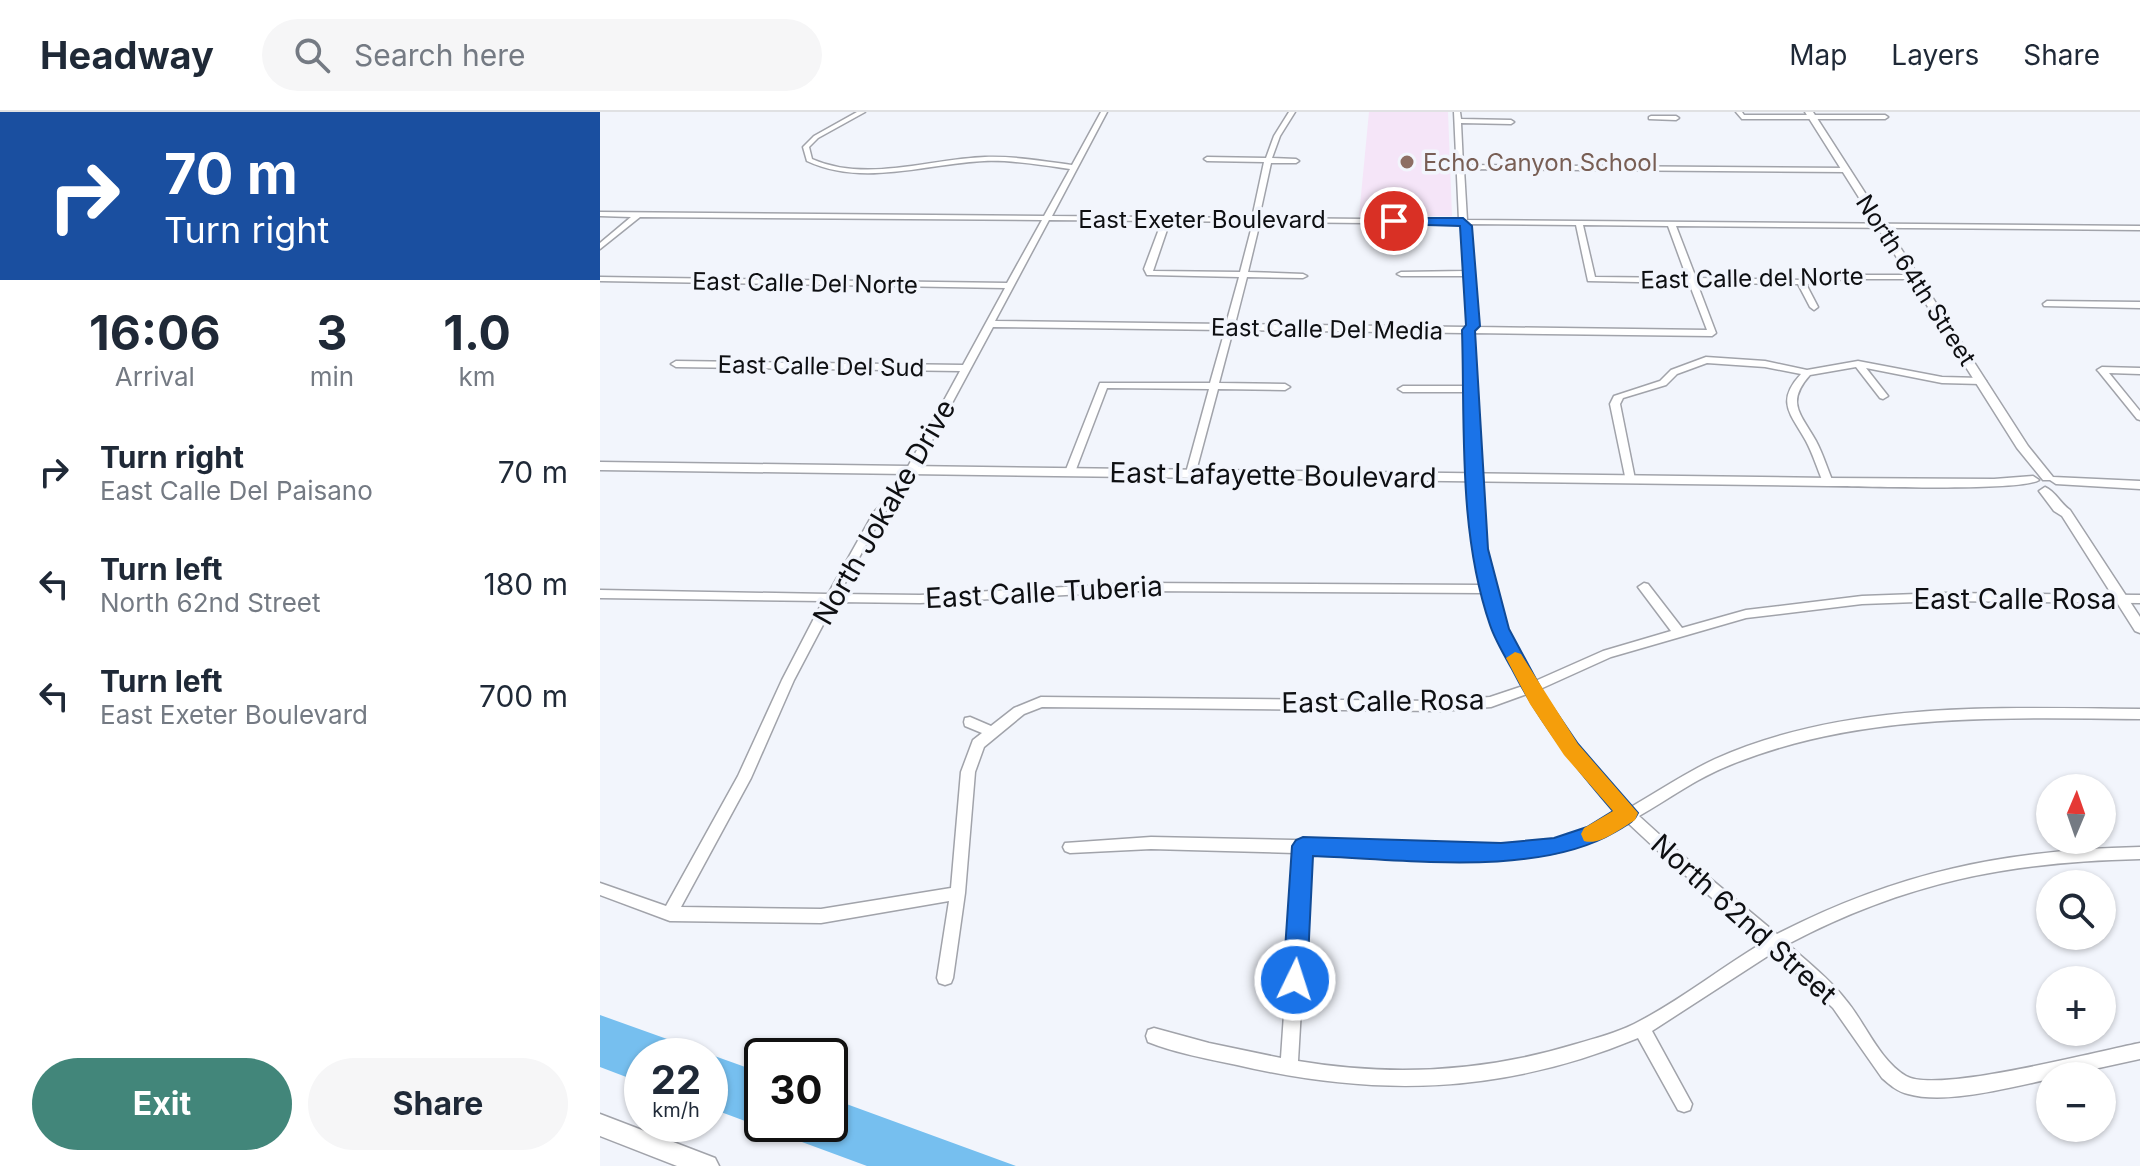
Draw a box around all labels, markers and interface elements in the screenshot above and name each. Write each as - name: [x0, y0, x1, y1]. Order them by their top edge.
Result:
- search box: [262, 19, 822, 91]
- text: Headway: [40, 32, 214, 78]
- icon: search: [290, 33, 334, 77]
- text: Search here: [354, 37, 525, 73]
- text: Map: [1789, 38, 1847, 72]
- text: Layers: [1891, 38, 1979, 72]
- text: Share: [2023, 38, 2100, 72]
- text: 70 m: [164, 140, 298, 208]
- icon: right: [32, 144, 136, 248]
- place label: Echo Canyon School: [1423, 148, 1658, 177]
- marker: Echo Canyon School: [1398, 153, 1416, 171]
- pin: [1360, 187, 1428, 255]
- street label: North 64th Street: [1850, 189, 1982, 371]
- icon: arrive: [1372, 199, 1416, 243]
- street label: East Exeter Boulevard: [1078, 205, 1326, 234]
- text: Turn right: [164, 208, 329, 252]
- street label: East Calle del Norte: [1640, 262, 1864, 294]
- street label: East Calle Del Norte: [692, 267, 918, 299]
- text: 16:06: [89, 303, 221, 362]
- text: 3: [316, 303, 347, 362]
- text: 1.0: [443, 303, 511, 362]
- street label: East Calle Del Media: [1211, 312, 1443, 346]
- street label: East Calle Del Sud: [717, 350, 925, 382]
- text: Arrival: [115, 361, 195, 392]
- text: min: [310, 361, 354, 392]
- text: km: [459, 361, 496, 392]
- street label: North Jokake Drive: [806, 393, 962, 631]
- text: Turn right: [100, 439, 244, 475]
- icon: right: [32, 450, 76, 494]
- text: 70 m: [498, 454, 568, 490]
- street label: East Lafayette Boulevard: [1109, 455, 1437, 495]
- text: East Calle Del Paisano: [100, 475, 373, 506]
- text: Turn left: [100, 551, 222, 587]
- icon: left: [32, 562, 76, 606]
- text: 180 m: [484, 566, 568, 602]
- street label: East Calle Tuberia: [924, 569, 1164, 615]
- street label: East Calle Rosa: [1913, 582, 2117, 616]
- text: North 62nd Street: [100, 587, 321, 618]
- text: Turn left: [100, 663, 222, 699]
- icon: left: [32, 674, 76, 718]
- text: 700 m: [479, 678, 568, 714]
- street label: East Calle Rosa: [1281, 682, 1485, 720]
- text: East Exeter Boulevard: [100, 699, 368, 730]
- north arrow: [2036, 774, 2116, 854]
- map controls: [2036, 774, 2116, 1142]
- street label: North 62nd Street: [1644, 827, 1844, 1011]
- button: search: [2036, 870, 2116, 950]
- position arrow: [1253, 938, 1337, 1022]
- button: +: [2036, 966, 2116, 1046]
- speed limit sign: 30: [744, 1038, 848, 1142]
- text: 22: [651, 1055, 701, 1104]
- button: Exit: [32, 1058, 292, 1150]
- button: Share: [308, 1058, 568, 1150]
- button: −: [2036, 1062, 2116, 1142]
- text: km/h: [652, 1098, 700, 1122]

